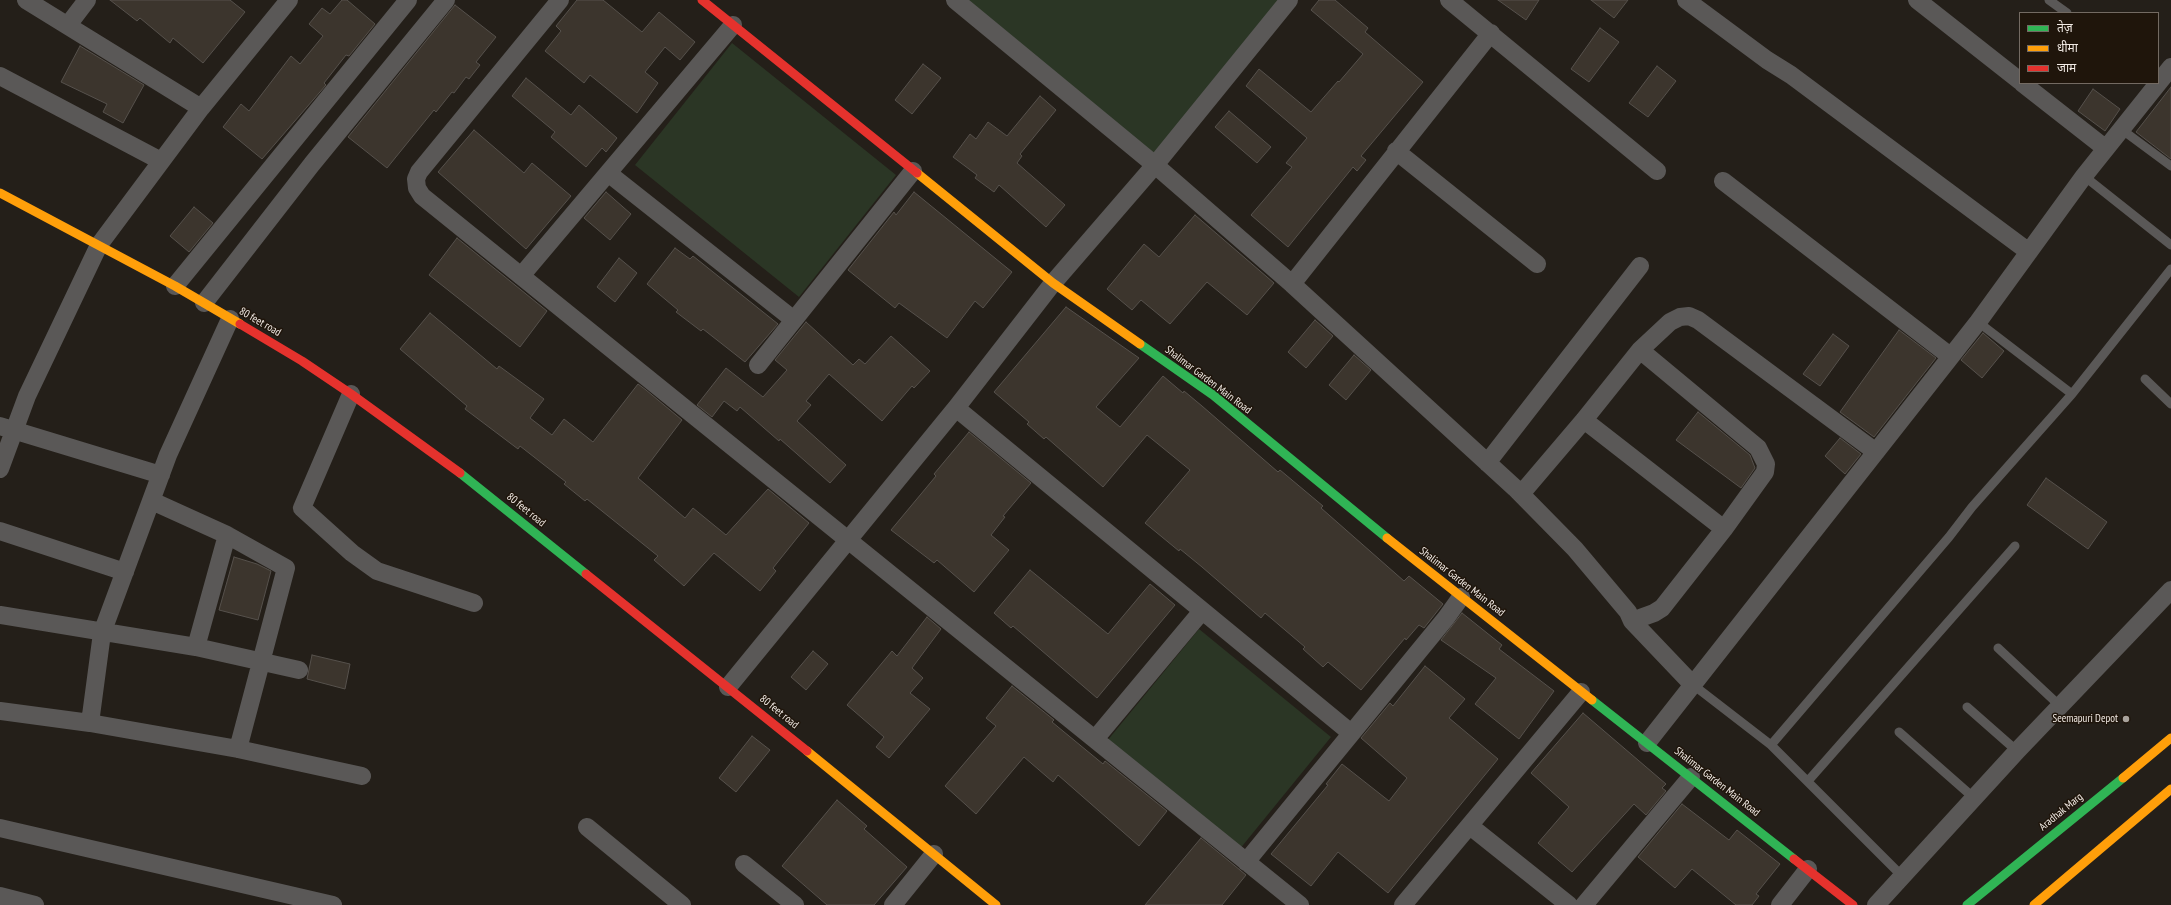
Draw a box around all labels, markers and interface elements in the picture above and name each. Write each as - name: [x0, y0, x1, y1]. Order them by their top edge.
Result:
- legend: [2019, 12, 2159, 84]
- text: तेज़: [2057, 20, 2073, 35]
- text: धीमा: [2057, 40, 2078, 55]
- text: जाम: [2057, 60, 2076, 75]
- street label: 80 feet road: [237, 305, 283, 339]
- street label: Shalimar Garden Main Road: [1162, 343, 1254, 417]
- street label: 80 feet road: [504, 490, 548, 530]
- street label: Shalimar Garden Main Road: [1417, 545, 1507, 619]
- street label: 80 feet road: [757, 692, 801, 732]
- place label: Seemapuri Depot: [2053, 712, 2118, 726]
- marker: Seemapuri Depot: [2121, 714, 2131, 724]
- street label: Shalimar Garden Main Road: [1672, 745, 1762, 819]
- street label: Aradhak Marg: [2036, 790, 2086, 834]

